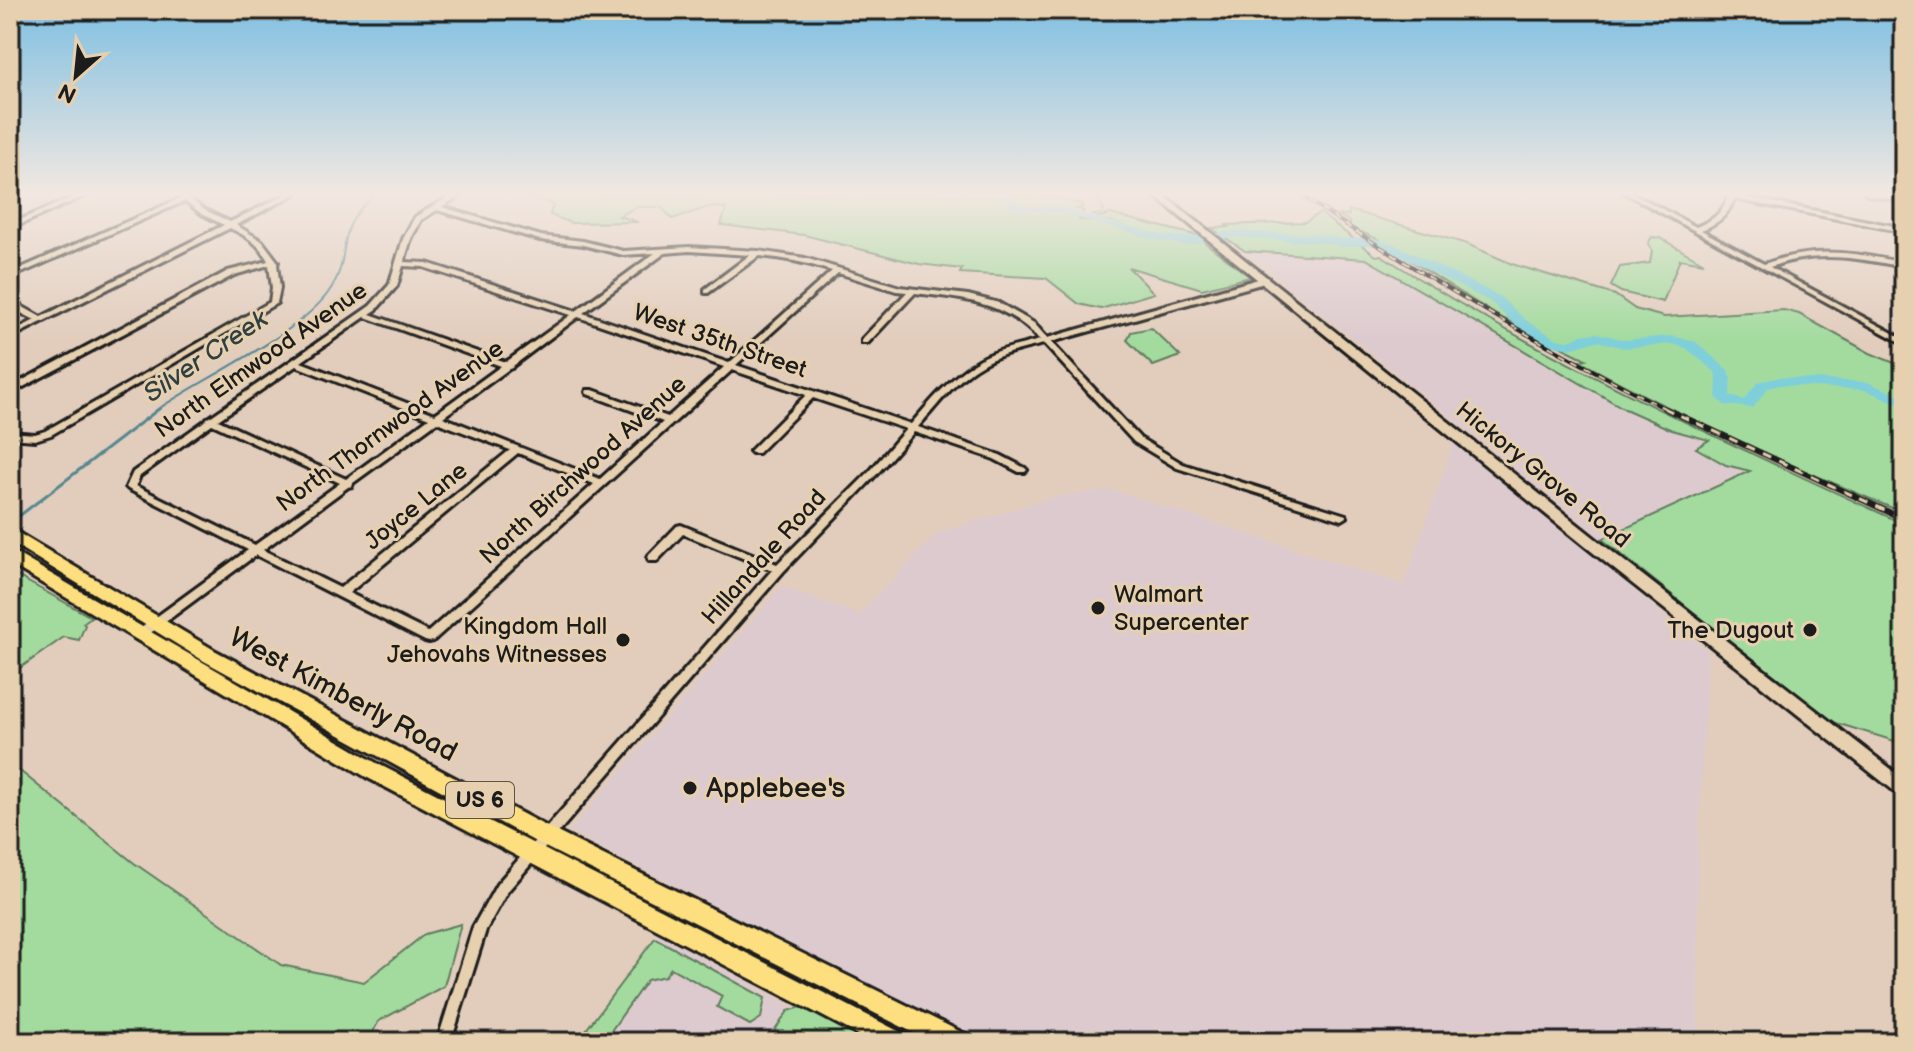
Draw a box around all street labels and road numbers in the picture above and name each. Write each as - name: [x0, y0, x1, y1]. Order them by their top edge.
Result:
- street label: North Elmwood Avenue: [149, 276, 373, 444]
- street label: West 35th Street: [629, 298, 811, 384]
- street label: North Thornwood Avenue: [271, 334, 509, 518]
- street label: North Birchwood Avenue: [474, 370, 692, 570]
- street label: Hickory Grove Road: [1450, 396, 1636, 554]
- street label: Joyce Lane: [359, 456, 473, 556]
- street label: Hillandale Road: [696, 483, 832, 631]
- street label: West Kimberly Road: [223, 621, 463, 769]
- road number: US 6: [446, 782, 514, 818]

